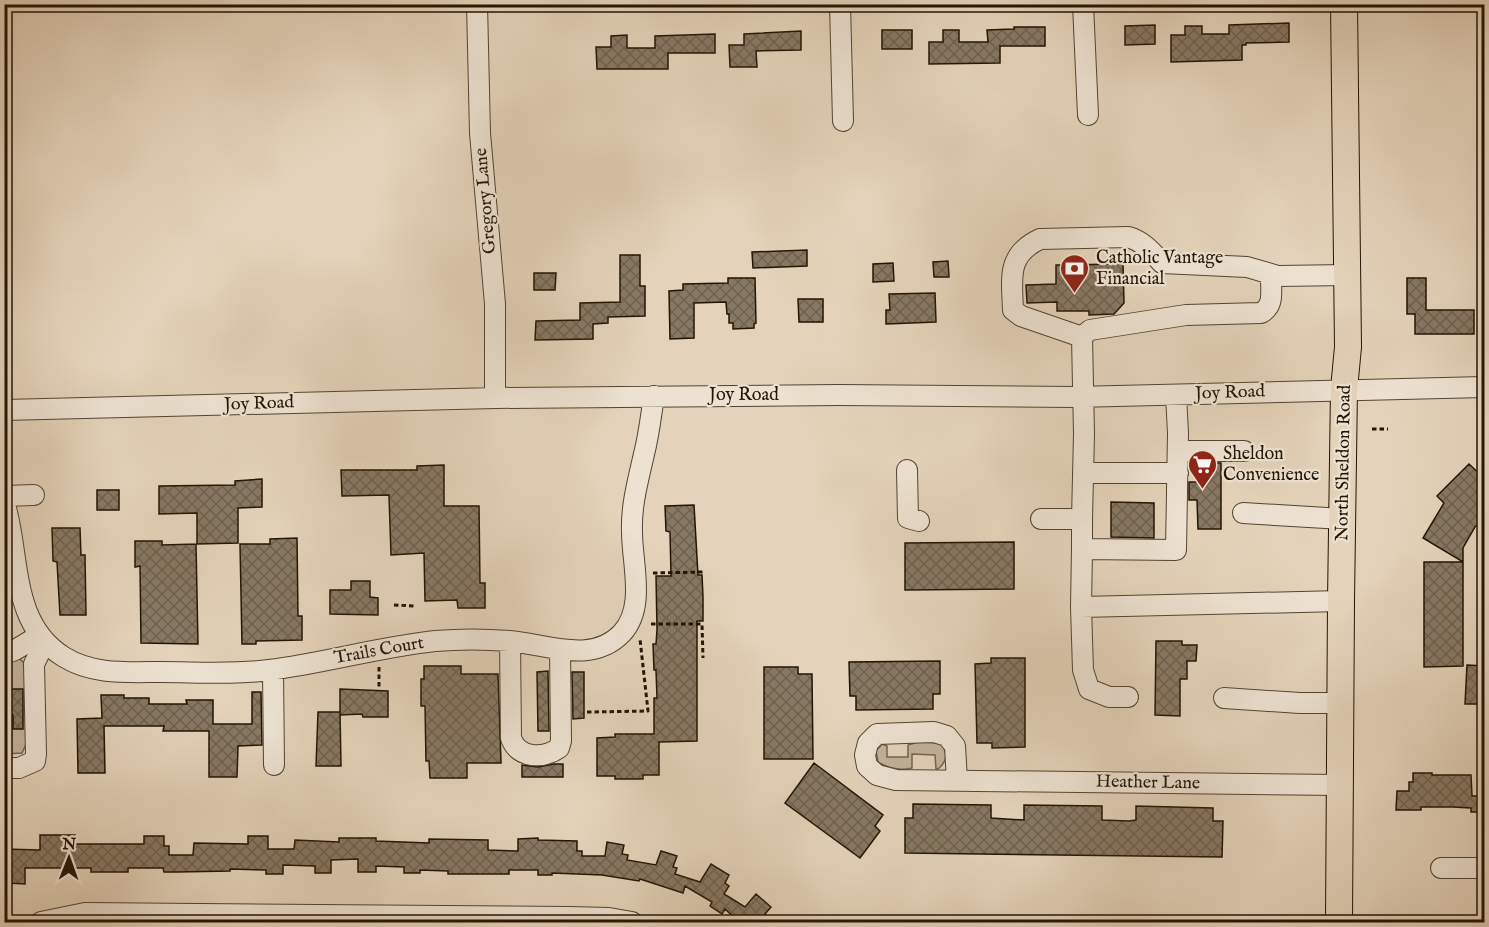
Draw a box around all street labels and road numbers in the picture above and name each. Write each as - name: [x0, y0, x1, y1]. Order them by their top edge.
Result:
- street label: Gregory Lane: [470, 147, 502, 255]
- street label: Joy Road: [1193, 380, 1266, 406]
- street label: Joy Road: [707, 384, 779, 407]
- street label: North Sheldon Road: [1331, 384, 1357, 541]
- street label: Joy Road: [222, 391, 295, 417]
- street label: Trails Court: [332, 632, 426, 670]
- street label: Heather Lane: [1096, 771, 1200, 795]

